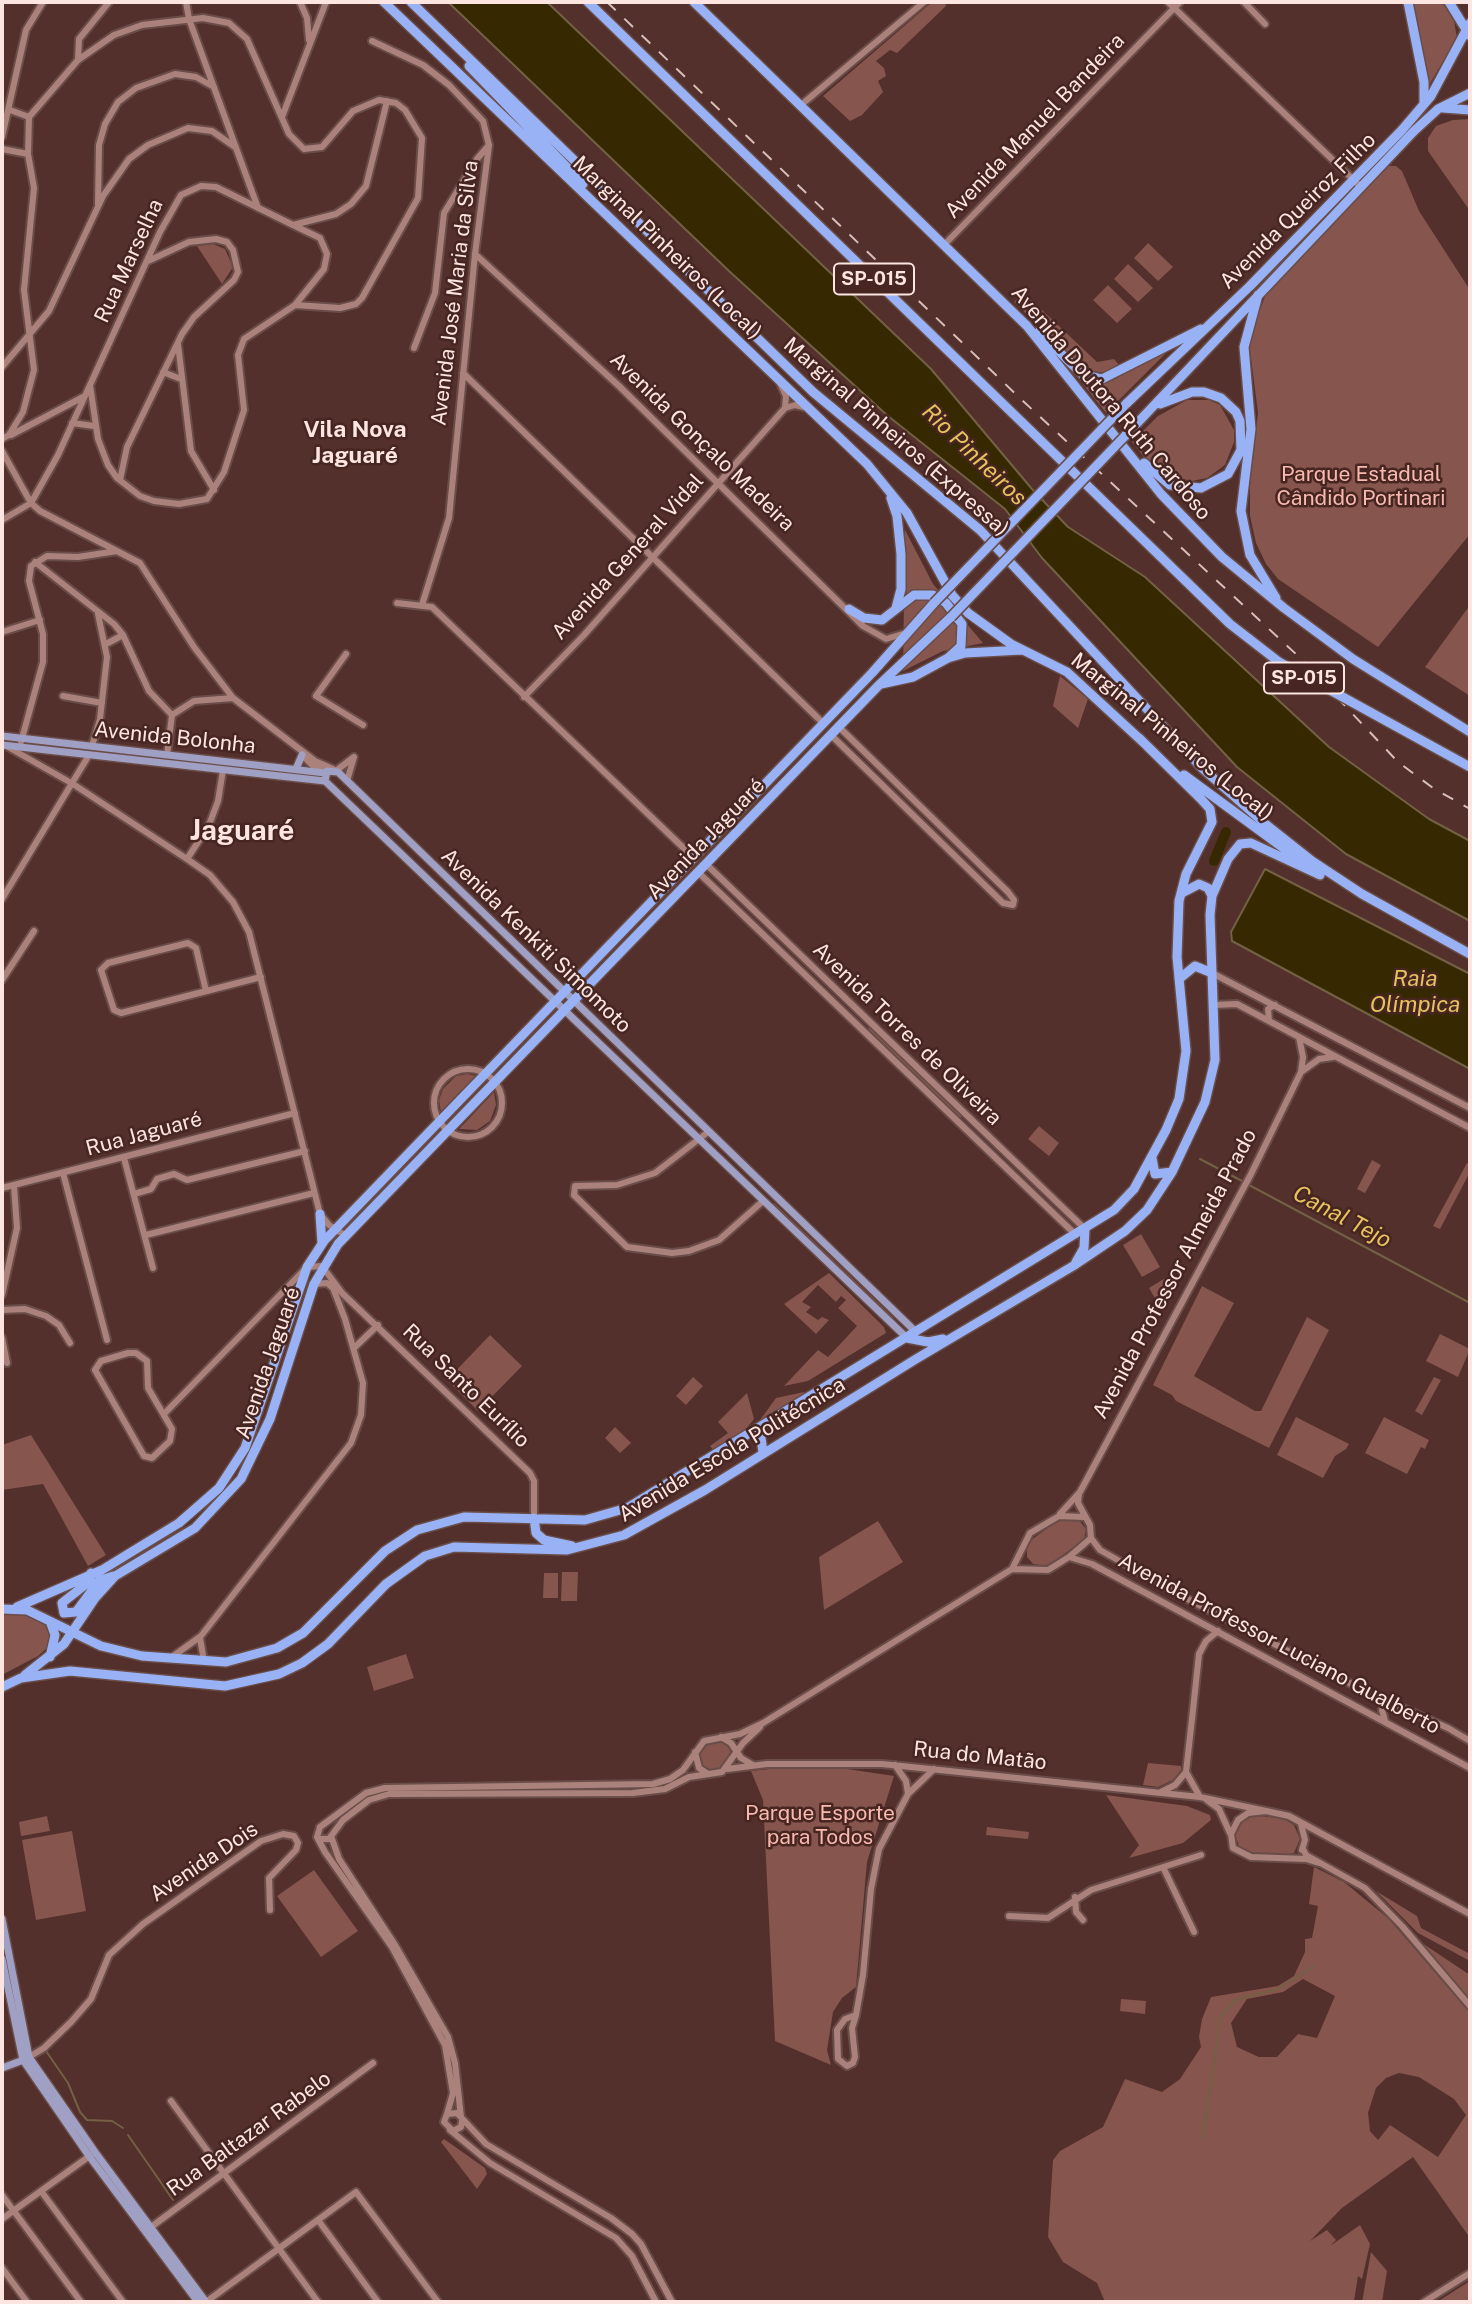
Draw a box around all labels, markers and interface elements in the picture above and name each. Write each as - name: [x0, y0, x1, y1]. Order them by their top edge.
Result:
- street label: Avenida Manuel Bandeira: [940, 28, 1130, 224]
- street label: Avenida Queiroz Filho: [1215, 128, 1381, 294]
- street label: Marginal Pinheiros (Local): [567, 151, 767, 345]
- street label: Avenida José Maria da Silva: [426, 159, 484, 427]
- street label: Rua Marselha: [89, 195, 169, 327]
- road number: SP-015: [834, 264, 914, 294]
- street label: Avenida Doutora Ruth Cardoso: [1006, 281, 1216, 525]
- street label: Marginal Pinheiros (Expressa): [778, 332, 1014, 542]
- street label: Avenida Gonçalo Madeira: [604, 347, 800, 537]
- water label: Rio Pinheiros: [916, 398, 1032, 512]
- district label: Vila Nova Jaguaré: [303, 416, 407, 470]
- park label: Parque Estadual Cândido Portinari: [1277, 462, 1445, 512]
- street label: Avenida General Vidal: [547, 469, 709, 645]
- street label: Marginal Pinheiros (Local): [1066, 648, 1278, 826]
- road number: SP-015: [1264, 663, 1344, 694]
- street label: Avenida Bolonha: [93, 717, 257, 759]
- street label: Avenida Jaguaré: [642, 773, 770, 905]
- district label: Jaguaré: [190, 814, 294, 848]
- street label: Avenida Kenkiti Simomoto: [436, 844, 636, 1038]
- street label: Avenida Torres de Oliveira: [807, 937, 1007, 1131]
- water label: Raia Olímpica: [1370, 965, 1460, 1019]
- street label: Rua Jaguaré: [83, 1106, 205, 1162]
- street label: Avenida Professor Almeida Prado: [1088, 1125, 1262, 1423]
- water label: Canal Tejo: [1288, 1180, 1396, 1254]
- street label: Avenida Jaguaré: [230, 1284, 306, 1442]
- street label: Rua Santo Eurílio: [397, 1319, 535, 1453]
- street label: Avenida Escola Politécnica: [614, 1372, 850, 1528]
- street label: Avenida Professor Luciano Gualberto: [1114, 1548, 1444, 1740]
- street label: Rua do Matão: [912, 1736, 1048, 1776]
- park label: Parque Esporte para Todos: [745, 1801, 895, 1851]
- street label: Avenida Dois: [145, 1817, 263, 1907]
- street label: Rua Baltazar Rabelo: [162, 2066, 336, 2202]

